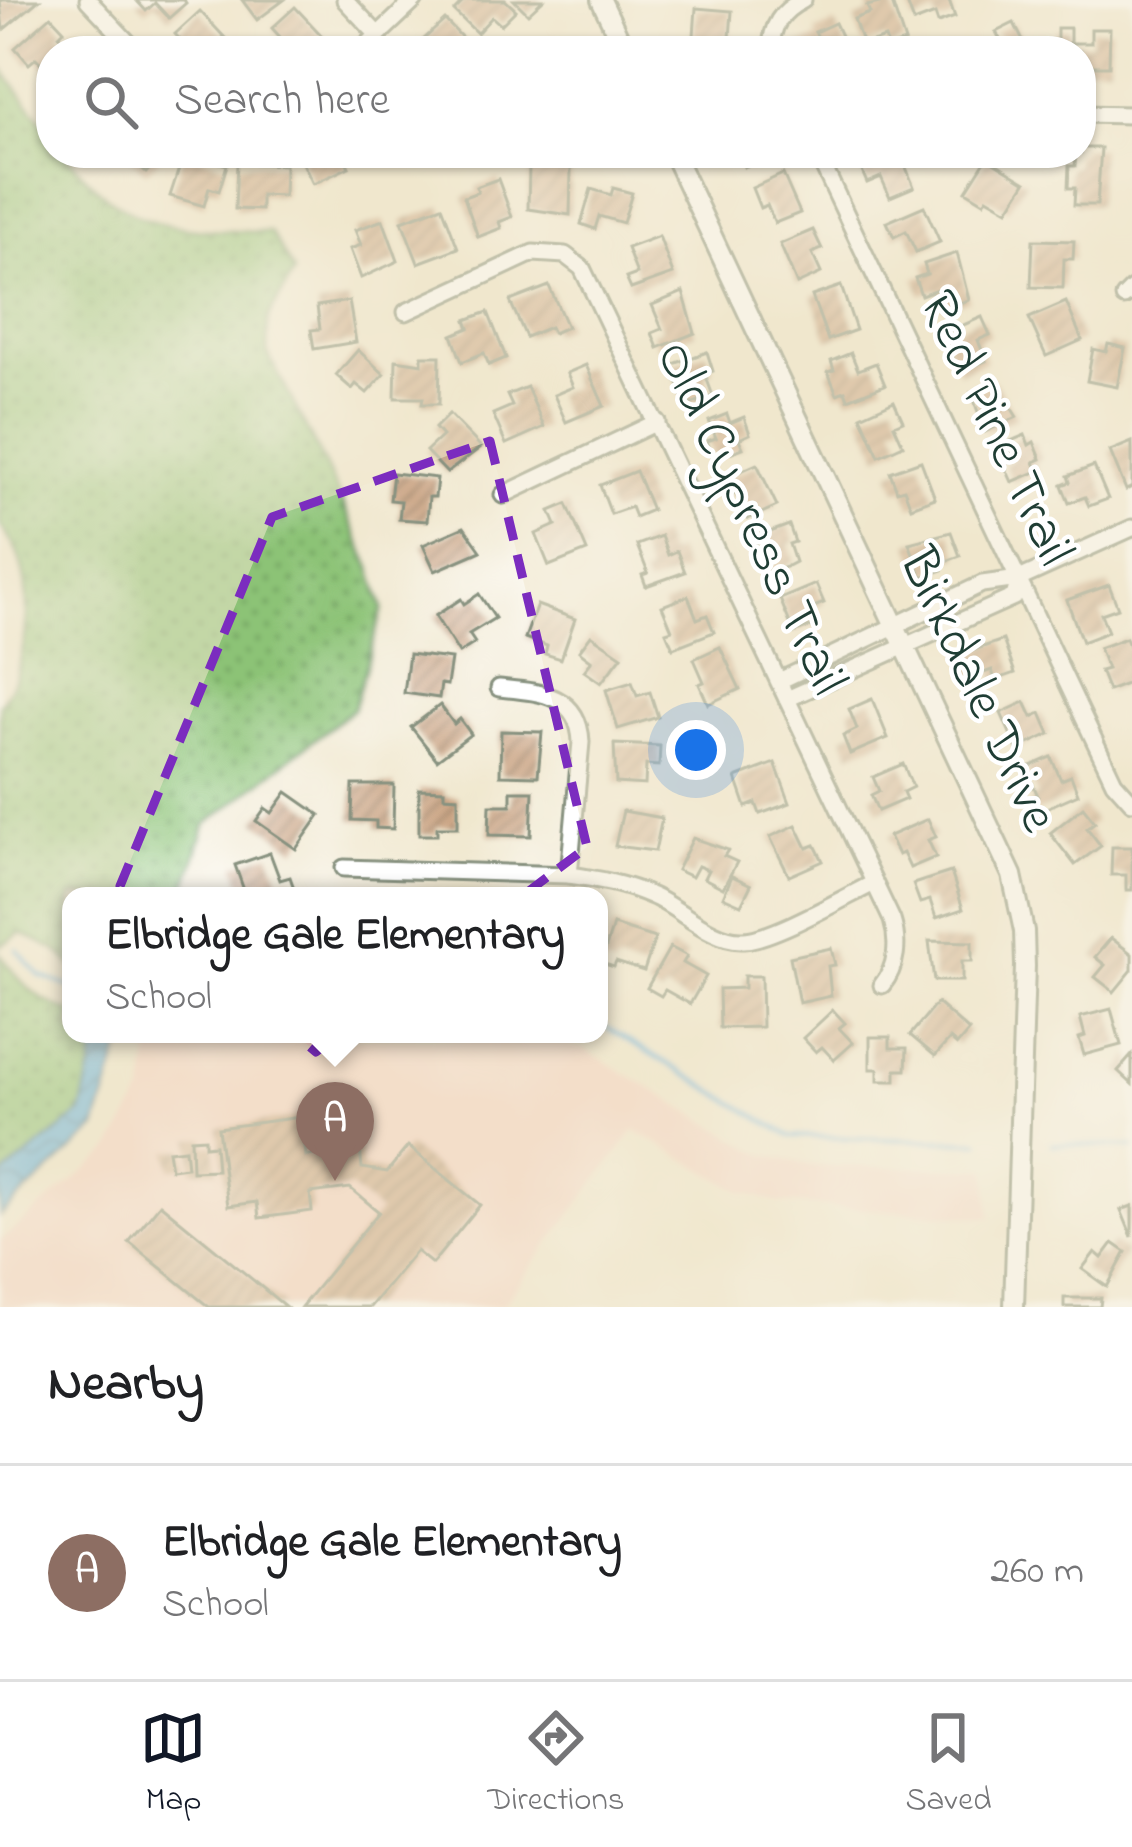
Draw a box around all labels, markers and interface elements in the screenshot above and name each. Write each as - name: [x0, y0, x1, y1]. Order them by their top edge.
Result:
- search box: [36, 36, 1096, 168]
- icon: search: [78, 69, 144, 135]
- text: Search here: [174, 69, 390, 135]
- street label: Red Pine Trail: [896, 279, 1092, 579]
- street label: Old Cypress Trail: [633, 329, 865, 709]
- street label: Birkdale Drive: [875, 534, 1076, 847]
- your location: [666, 720, 726, 780]
- popup: [62, 887, 608, 1043]
- text: Elbridge Gale Elementary: [105, 904, 565, 970]
- text: School: [105, 970, 212, 1027]
- pin: A: [296, 1082, 374, 1181]
- text: Nearby: [48, 1348, 204, 1423]
- text: Elbridge Gale Elementary: [162, 1511, 622, 1577]
- text: A: [75, 1544, 99, 1601]
- text: 260 m: [991, 1544, 1084, 1601]
- text: School: [162, 1577, 269, 1634]
- tab: Map: [140, 1705, 206, 1825]
- tab: Directions: [487, 1705, 625, 1825]
- tab: Saved: [905, 1705, 992, 1825]

